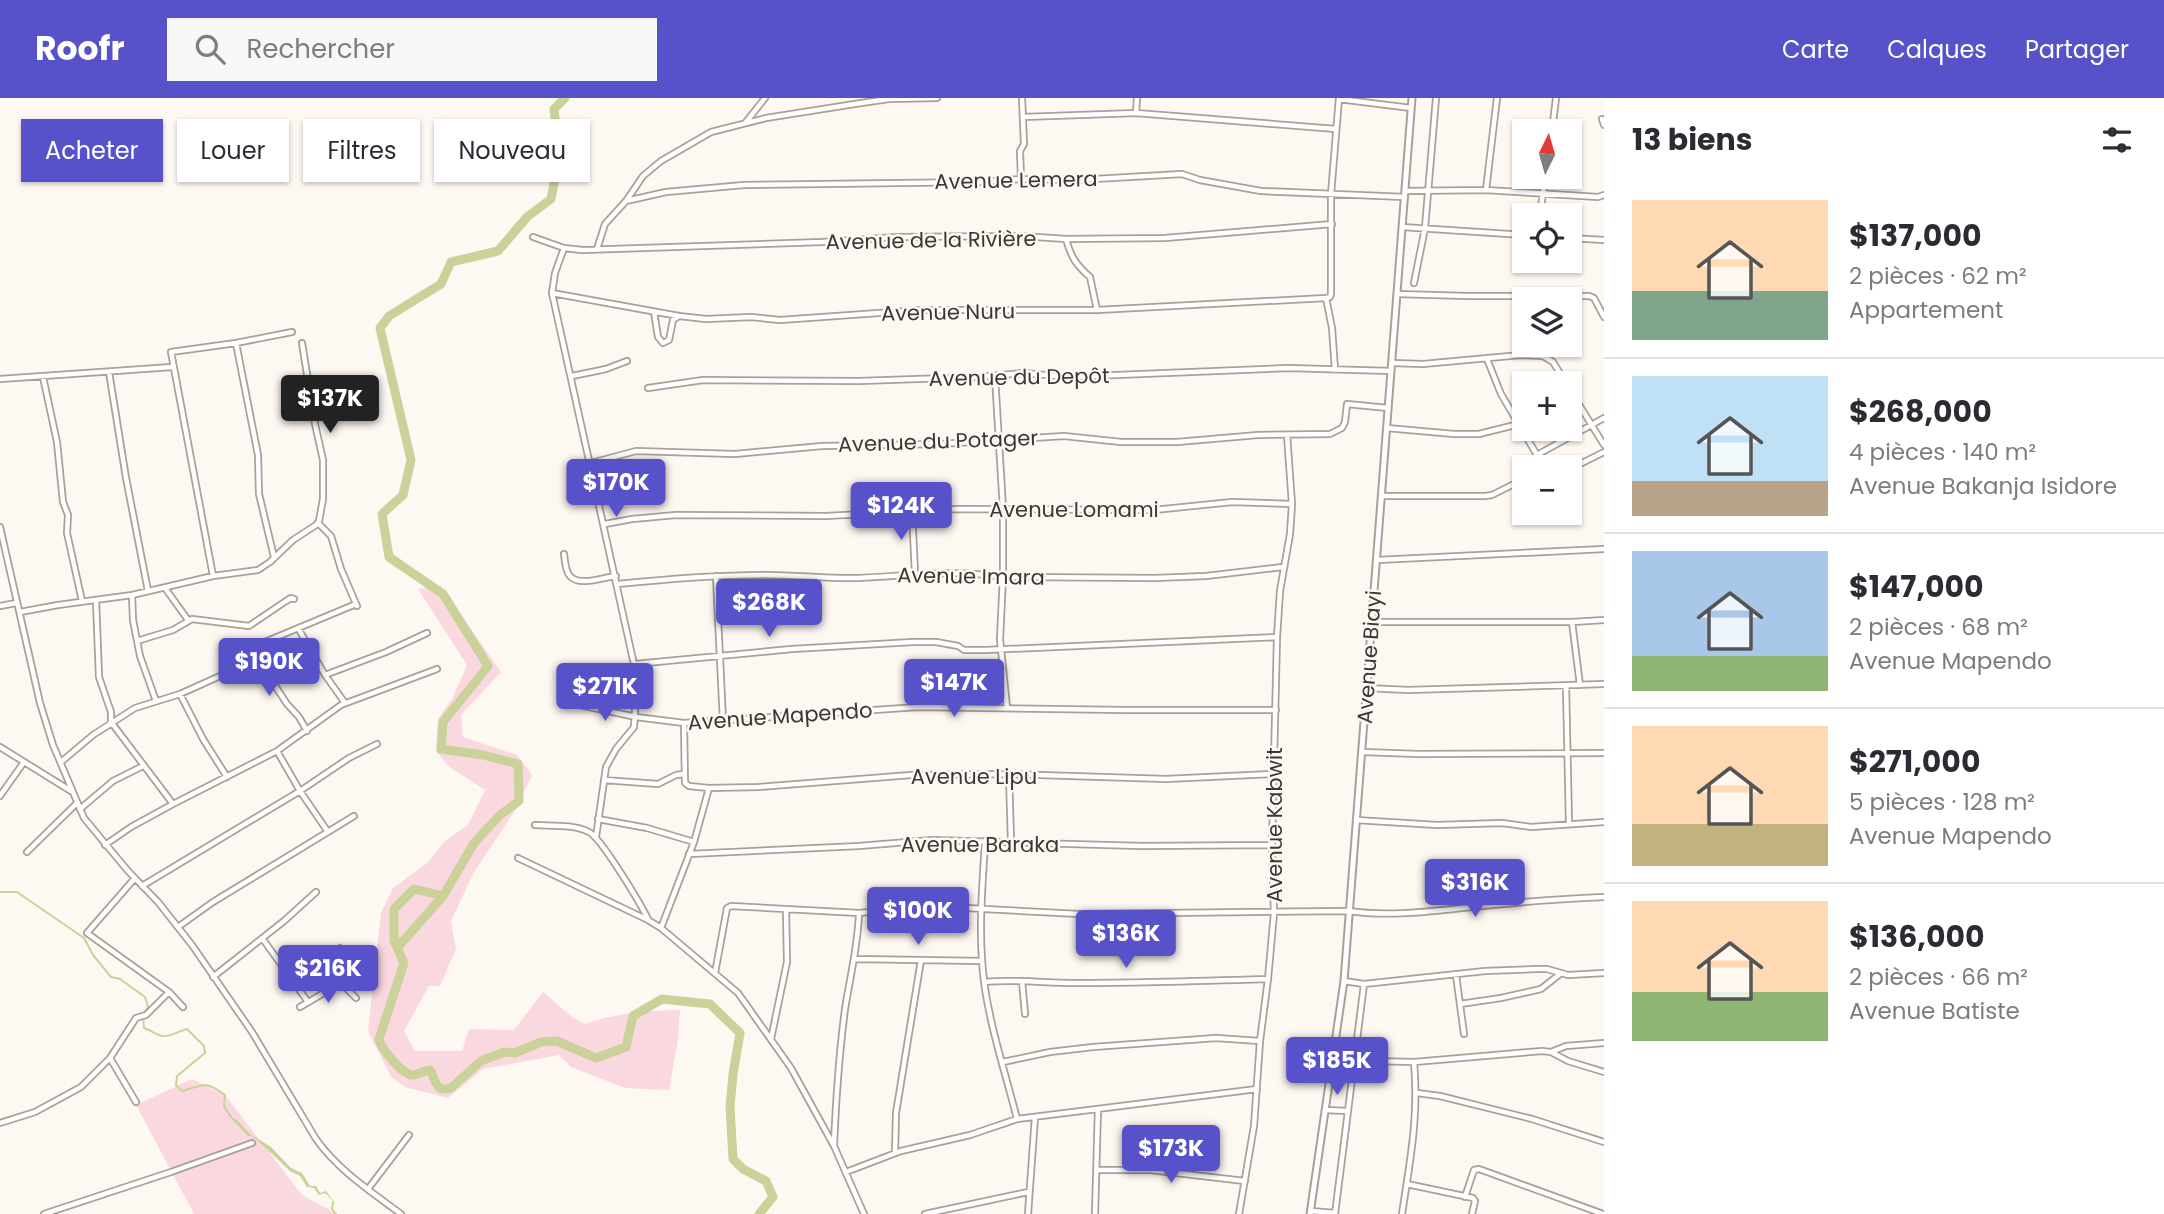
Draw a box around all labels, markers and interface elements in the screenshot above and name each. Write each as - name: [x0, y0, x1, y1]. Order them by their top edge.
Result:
- search box: [167, 18, 657, 81]
- text: Roofr: [35, 25, 125, 72]
- icon: search: [191, 30, 229, 68]
- text: Rechercher: [247, 31, 395, 67]
- text: Carte: [1782, 33, 1849, 66]
- text: Calques: [1887, 33, 1987, 66]
- text: Partager: [2025, 33, 2129, 66]
- text: 13 biens: [1632, 118, 1752, 161]
- chip: Acheter: [21, 119, 163, 182]
- chip: Louer: [177, 119, 289, 182]
- chip: Filtres: [303, 119, 420, 182]
- chip: Nouveau: [434, 119, 590, 182]
- north arrow: [1512, 119, 1582, 189]
- map controls: [1512, 119, 1582, 525]
- icon: filters: [2098, 121, 2136, 159]
- street label: Avenue Lemera: [934, 164, 1098, 196]
- button: locate: [1512, 203, 1582, 273]
- text: $137,000: [1849, 214, 1982, 257]
- street label: Avenue de la Rivière: [825, 224, 1037, 256]
- icon: home: [1688, 228, 1772, 312]
- text: 2 pièces · 62 m²: [1849, 260, 2026, 292]
- button: layers: [1512, 287, 1582, 357]
- text: Appartement: [1849, 294, 2003, 326]
- street label: Avenue Nuru: [881, 296, 1015, 328]
- street label: Avenue du Depôt: [928, 361, 1110, 393]
- button: +: [1512, 371, 1582, 441]
- pin: $137K: [281, 376, 379, 435]
- text: $137K: [297, 382, 363, 414]
- text: $268,000: [1849, 390, 1992, 433]
- icon: home: [1688, 404, 1772, 488]
- street label: Avenue du Potager: [837, 423, 1039, 459]
- text: 4 pièces · 140 m²: [1849, 436, 2036, 468]
- button: −: [1512, 455, 1582, 525]
- pin: $170K: [567, 460, 665, 519]
- text: $170K: [582, 466, 650, 498]
- text: Avenue Bakanja Isidore: [1849, 470, 2117, 502]
- pin: $124K: [852, 482, 950, 542]
- text: $124K: [867, 489, 935, 521]
- street label: Avenue Lomami: [989, 495, 1159, 524]
- street label: Avenue Imara: [897, 560, 1045, 592]
- text: $147,000: [1849, 565, 1984, 608]
- icon: home: [1688, 579, 1772, 663]
- pin: $268K: [720, 580, 818, 639]
- text: $268K: [732, 586, 806, 618]
- street label: Avenue Biayi: [1350, 589, 1388, 725]
- text: 2 pièces · 68 m²: [1849, 611, 2028, 643]
- pin: $190K: [220, 638, 318, 698]
- text: $190K: [235, 645, 303, 677]
- text: Avenue Mapendo: [1849, 645, 2052, 677]
- pin: $147K: [905, 660, 1003, 719]
- pin: $271K: [556, 664, 654, 723]
- text: $147K: [920, 666, 988, 698]
- text: $271K: [572, 670, 638, 702]
- street label: Avenue Mapendo: [687, 695, 873, 737]
- text: $271,000: [1849, 740, 1981, 783]
- street label: Avenue Kabwit: [1260, 747, 1289, 903]
- icon: home: [1688, 754, 1772, 838]
- street label: Avenue Lipu: [911, 762, 1037, 791]
- text: 5 pièces · 128 m²: [1849, 786, 2035, 818]
- text: Avenue Mapendo: [1849, 820, 2052, 852]
- street label: Avenue Baraka: [901, 830, 1059, 859]
- pin: $316K: [1426, 860, 1524, 919]
- text: $316K: [1441, 866, 1509, 898]
- pin: $100K: [869, 888, 967, 947]
- text: $100K: [883, 894, 953, 926]
- pin: $136K: [1077, 910, 1175, 970]
- text: $136,000: [1849, 915, 1985, 958]
- text: $136K: [1092, 917, 1160, 949]
- icon: home: [1688, 929, 1772, 1013]
- pin: $216K: [279, 946, 377, 1005]
- text: $216K: [294, 952, 362, 984]
- text: 2 pièces · 66 m²: [1849, 961, 2028, 993]
- text: Avenue Batiste: [1849, 995, 2020, 1027]
- pin: $185K: [1288, 1038, 1386, 1097]
- text: $185K: [1302, 1044, 1372, 1076]
- pin: $173K: [1122, 1126, 1220, 1185]
- text: $173K: [1138, 1132, 1204, 1164]

